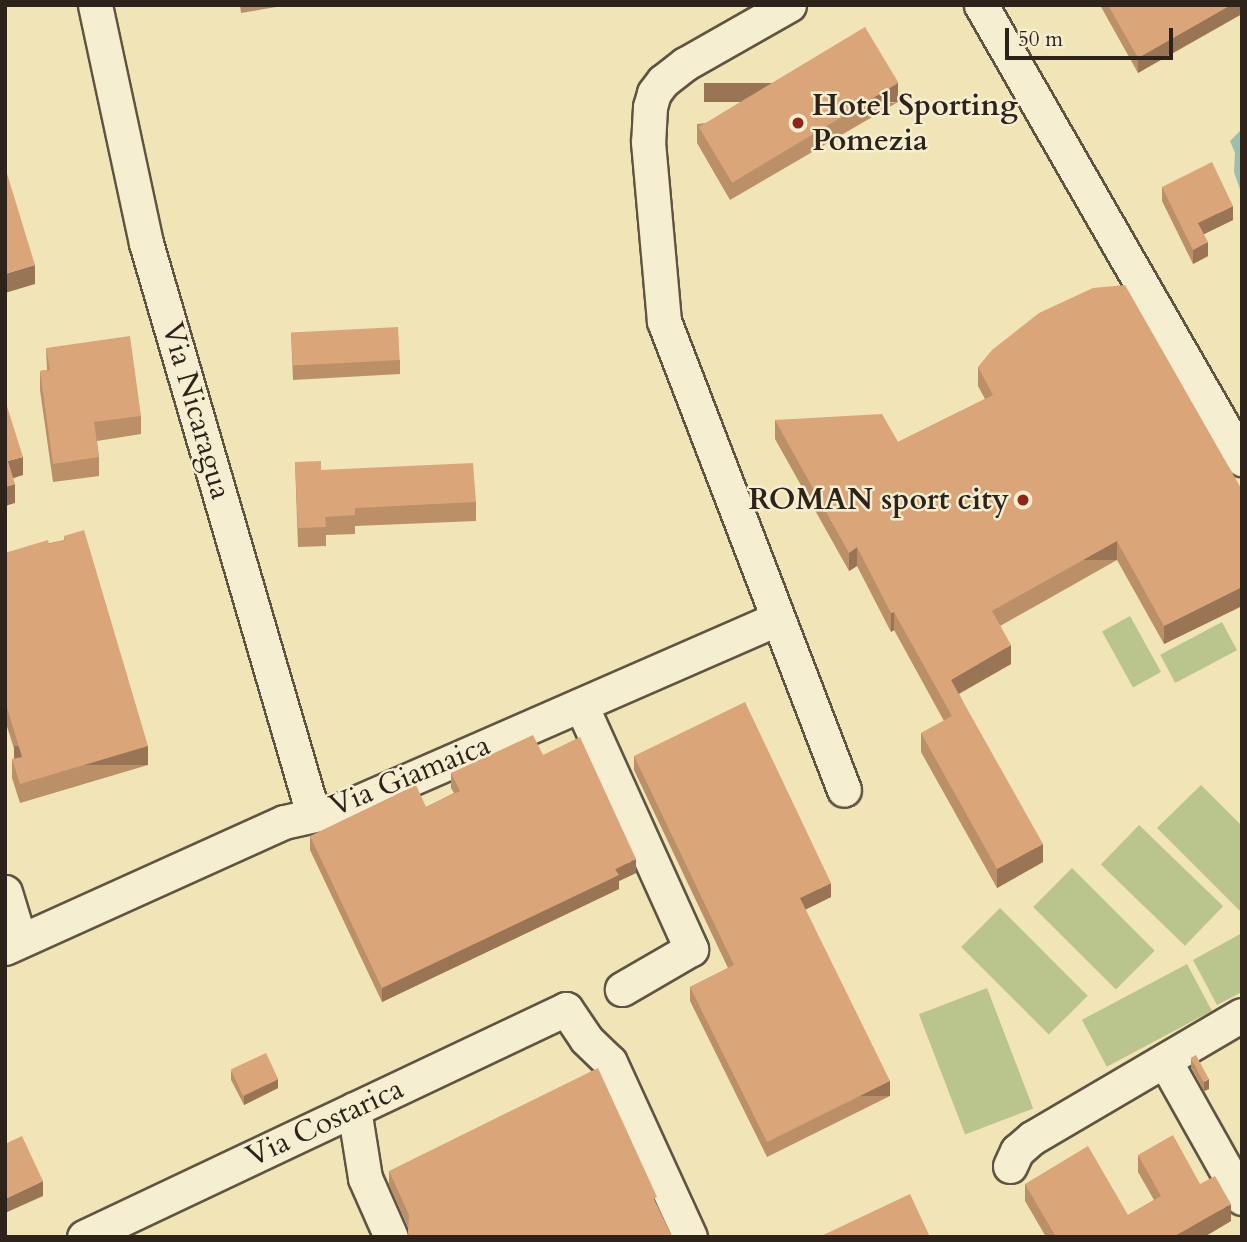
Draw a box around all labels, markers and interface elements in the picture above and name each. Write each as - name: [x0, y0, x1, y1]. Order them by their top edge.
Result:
- scale bar: [1009, 14, 1177, 58]
- text: 50 m: [1018, 25, 1063, 54]
- place label: Hotel Sporting Pomezia: [812, 88, 1018, 158]
- marker: Hotel Sporting Pomezia: [790, 115, 806, 131]
- street label: Via Nicaragua: [154, 318, 238, 504]
- place label: ROMAN sport city: [749, 482, 1009, 518]
- marker: ROMAN sport city: [1015, 492, 1031, 508]
- street label: Via Giamaica: [324, 727, 496, 825]
- street label: Via Costarica: [241, 1071, 409, 1175]

